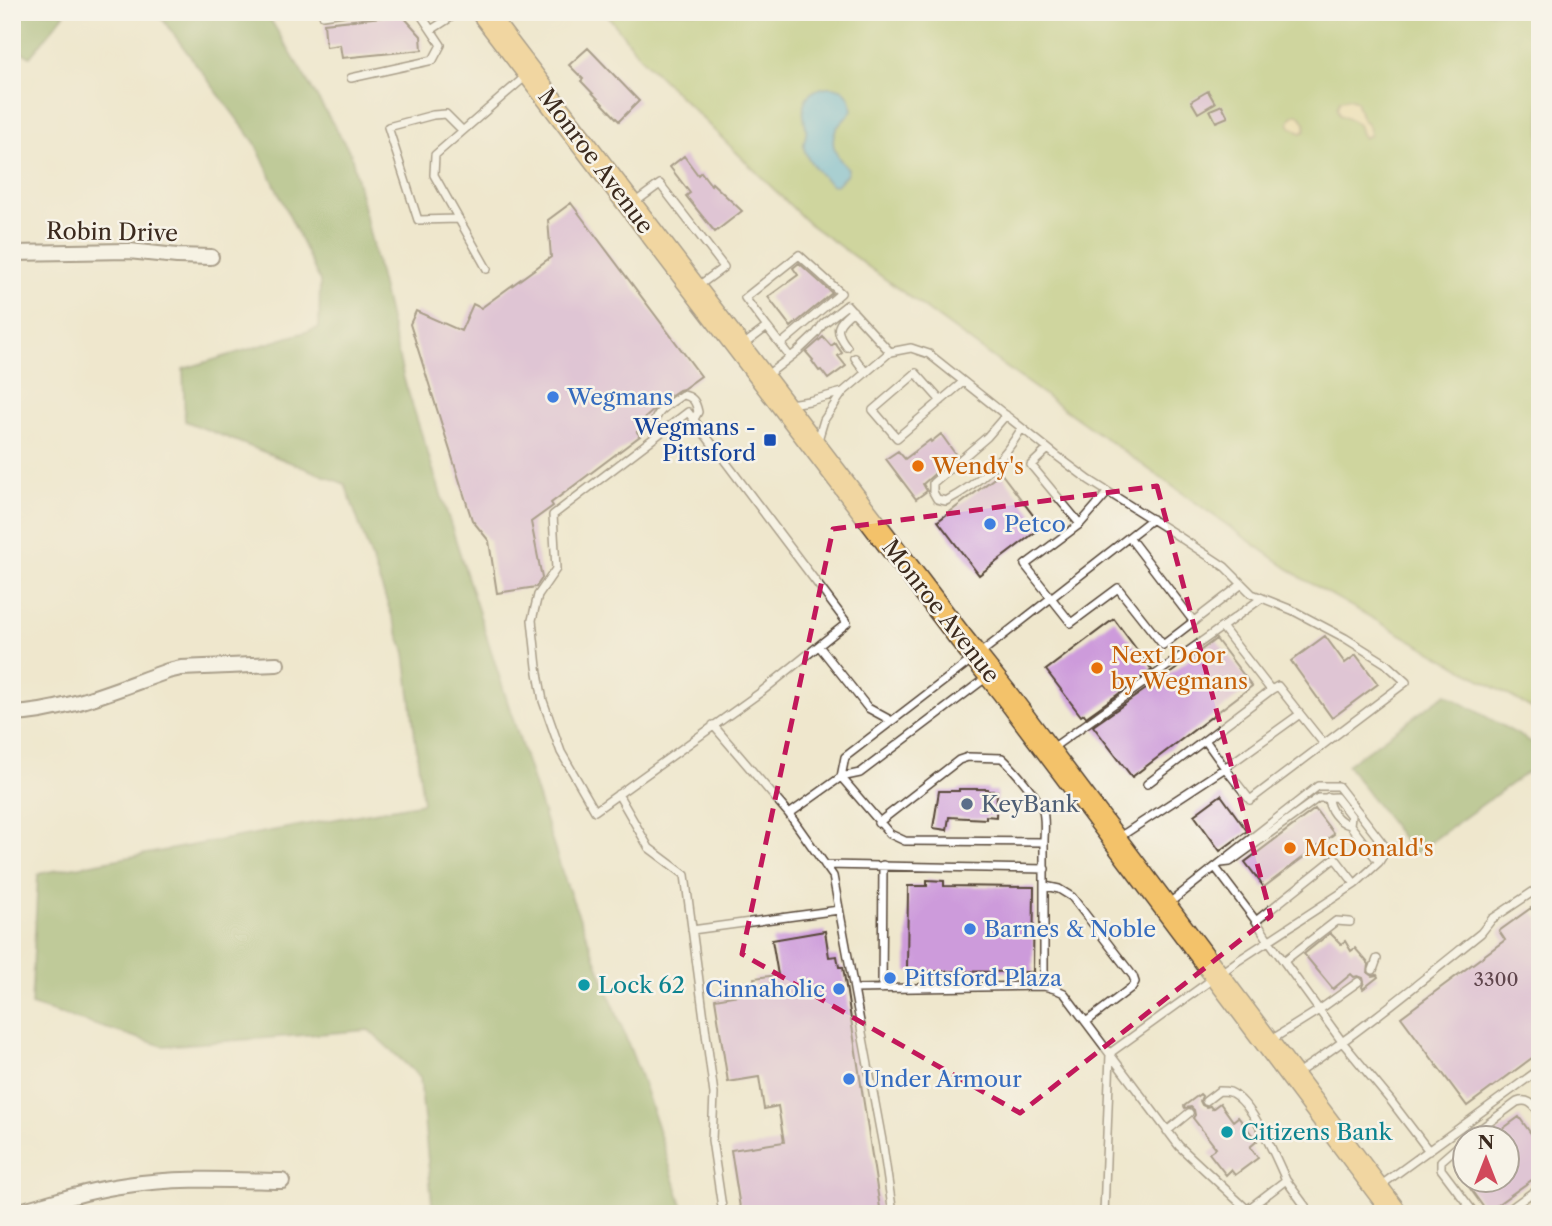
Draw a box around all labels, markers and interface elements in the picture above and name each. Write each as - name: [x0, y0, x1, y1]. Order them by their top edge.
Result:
- street label: Monroe Avenue: [532, 83, 660, 239]
- street label: Robin Drive: [46, 217, 178, 247]
- place label: Wegmans: [566, 383, 673, 411]
- marker: Wegmans: [545, 389, 561, 405]
- place label: Wegmans - Pittsford: [632, 413, 756, 467]
- marker: Wegmans - Pittsford: [762, 432, 778, 448]
- place label: Wendy's: [931, 452, 1024, 480]
- marker: Wendy's: [910, 458, 926, 474]
- place label: Petco: [1004, 510, 1066, 538]
- marker: Petco: [982, 516, 998, 532]
- street label: Monroe Avenue: [876, 534, 1006, 688]
- place label: Next Door by Wegmans: [1111, 641, 1248, 695]
- marker: Next Door by Wegmans: [1089, 660, 1105, 676]
- place label: KeyBank: [981, 790, 1081, 818]
- marker: KeyBank: [959, 796, 975, 812]
- place label: McDonald's: [1304, 834, 1434, 862]
- marker: McDonald's: [1282, 840, 1298, 856]
- place label: Barnes & Noble: [984, 915, 1156, 943]
- marker: Barnes & Noble: [962, 921, 978, 937]
- place label: Pittsford Plaza: [904, 964, 1063, 992]
- house number: 3300: [1473, 968, 1519, 991]
- marker: Pittsford Plaza: [882, 970, 898, 986]
- place label: Lock 62: [598, 971, 685, 999]
- place label: Cinnaholic: [705, 975, 825, 1003]
- marker: Lock 62: [576, 977, 592, 993]
- marker: Cinnaholic: [831, 981, 847, 997]
- place label: Under Armour: [863, 1065, 1022, 1093]
- marker: Under Armour: [841, 1071, 857, 1087]
- place label: Citizens Bank: [1241, 1118, 1394, 1146]
- marker: Citizens Bank: [1219, 1124, 1235, 1140]
- north arrow: [1450, 1124, 1520, 1194]
- text: N: [1478, 1131, 1494, 1154]

